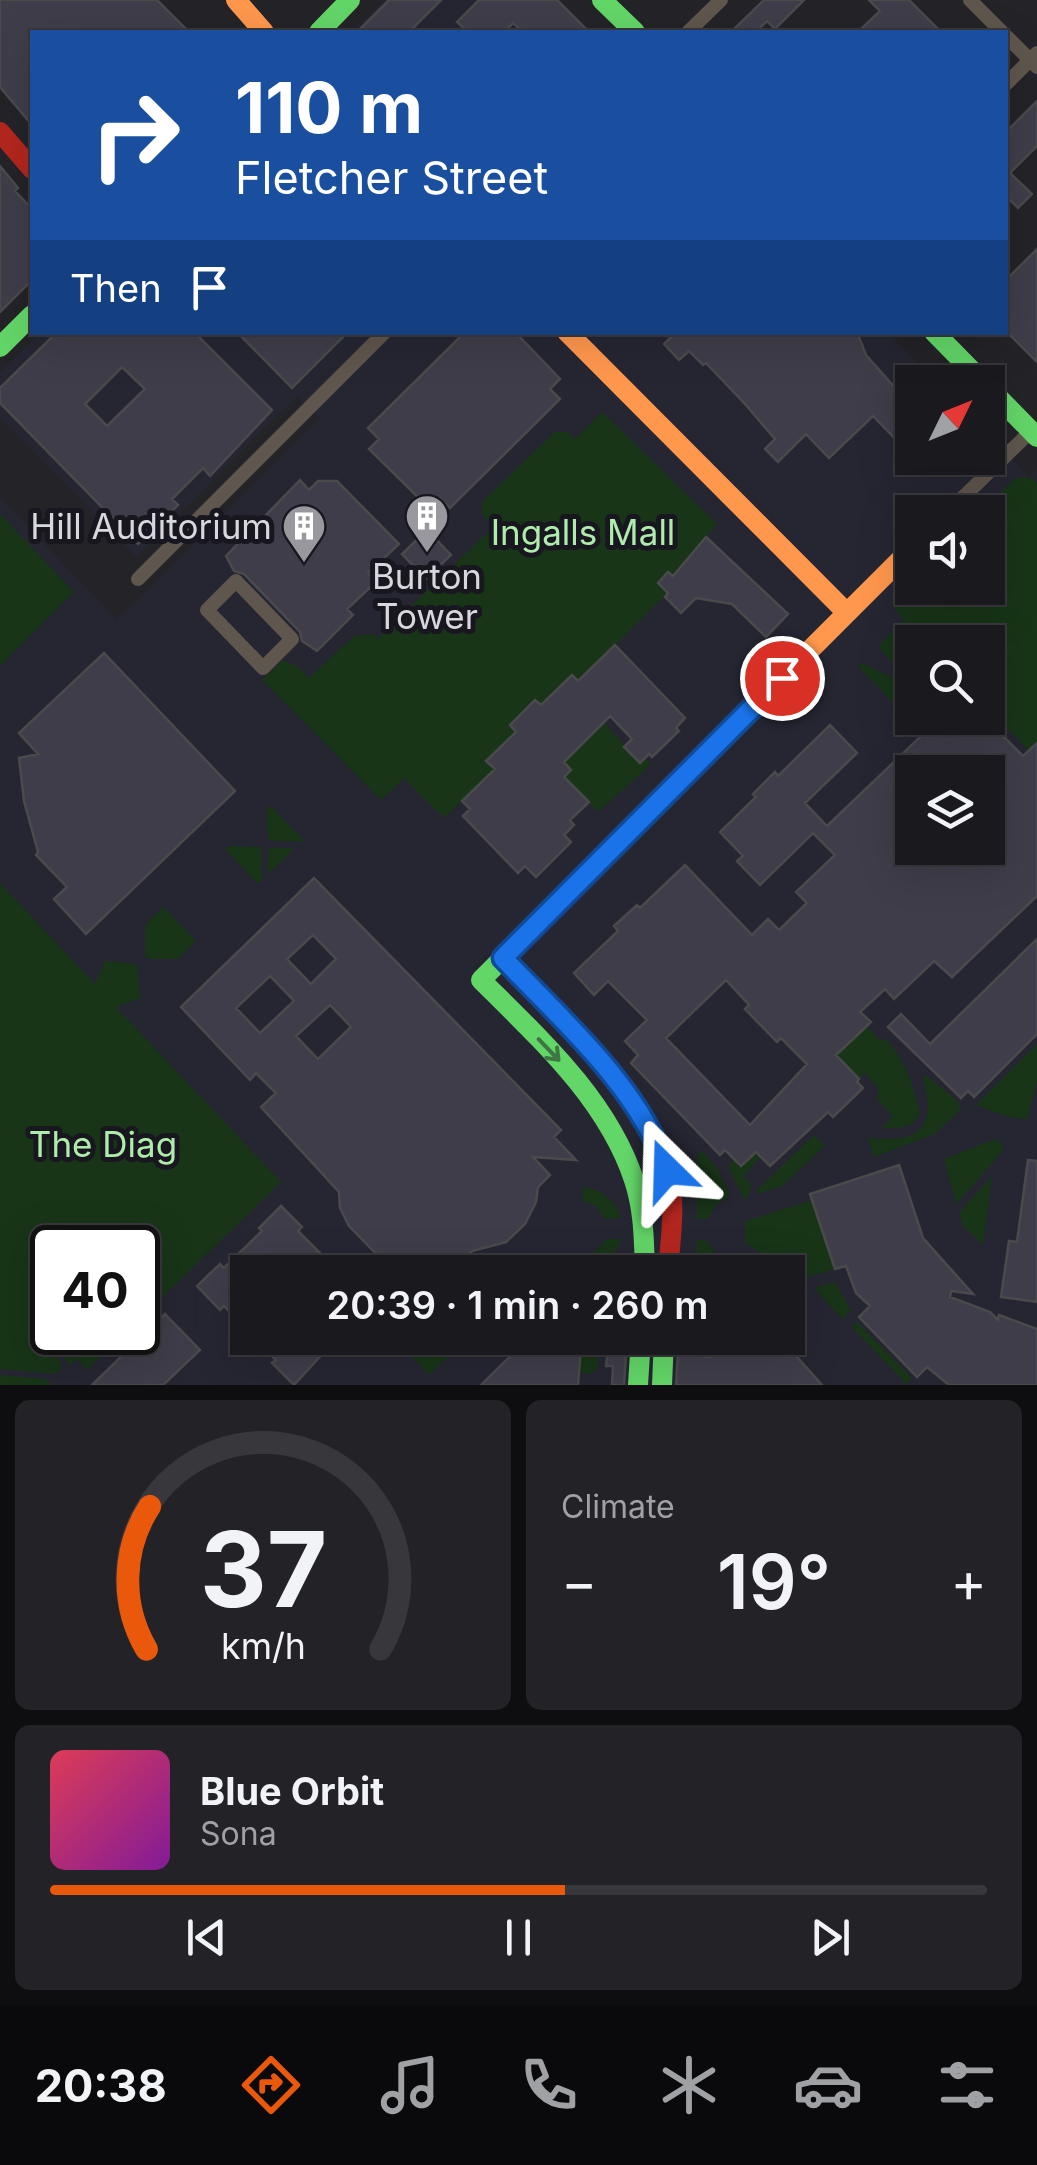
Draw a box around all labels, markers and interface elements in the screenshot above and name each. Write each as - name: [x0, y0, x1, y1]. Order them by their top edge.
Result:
- text: 110 m: [235, 65, 423, 150]
- icon: right: [70, 70, 200, 200]
- text: Fletcher Street: [235, 150, 548, 205]
- icon: arrive: [182, 260, 237, 315]
- text: Then: [70, 265, 162, 311]
- north arrow: [895, 365, 1005, 475]
- map controls: [895, 365, 1005, 865]
- building icon: Burton Tower: [404, 493, 450, 554]
- button: sound: [895, 495, 1005, 605]
- building icon: Hill Auditorium: [281, 503, 327, 564]
- place label: Hill Auditorium: [30, 505, 272, 547]
- park label: Ingalls Mall: [491, 511, 675, 553]
- place label: Burton Tower: [372, 555, 482, 637]
- button: search: [895, 625, 1005, 735]
- pin: [740, 636, 825, 721]
- icon: arrive: [755, 651, 810, 706]
- button: layers: [895, 755, 1005, 865]
- one-way arrow: [536, 1037, 560, 1061]
- position arrow: [615, 1118, 719, 1222]
- park label: The Diag: [29, 1123, 177, 1165]
- speed limit sign: 40: [30, 1225, 160, 1355]
- text: 20:39 · 1 min · 260 m: [327, 1282, 708, 1328]
- text: Climate: [561, 1487, 675, 1526]
- text: 37: [199, 1506, 327, 1632]
- text: 19°: [717, 1536, 831, 1627]
- text: −: [561, 1549, 597, 1615]
- text: +: [951, 1549, 987, 1615]
- text: km/h: [221, 1624, 305, 1668]
- text: Blue Orbit: [200, 1768, 384, 1814]
- text: Sona: [200, 1814, 277, 1853]
- icon: previous: [179, 1910, 234, 1965]
- icon: pause: [491, 1910, 546, 1965]
- icon: next: [803, 1910, 858, 1965]
- icon: directions: [236, 2050, 306, 2120]
- icon: music: [375, 2050, 445, 2120]
- icon: phone: [514, 2050, 584, 2120]
- icon: climate: [654, 2050, 724, 2120]
- icon: car: [793, 2050, 863, 2120]
- icon: filters: [932, 2050, 1002, 2120]
- text: 20:38: [35, 2058, 167, 2113]

